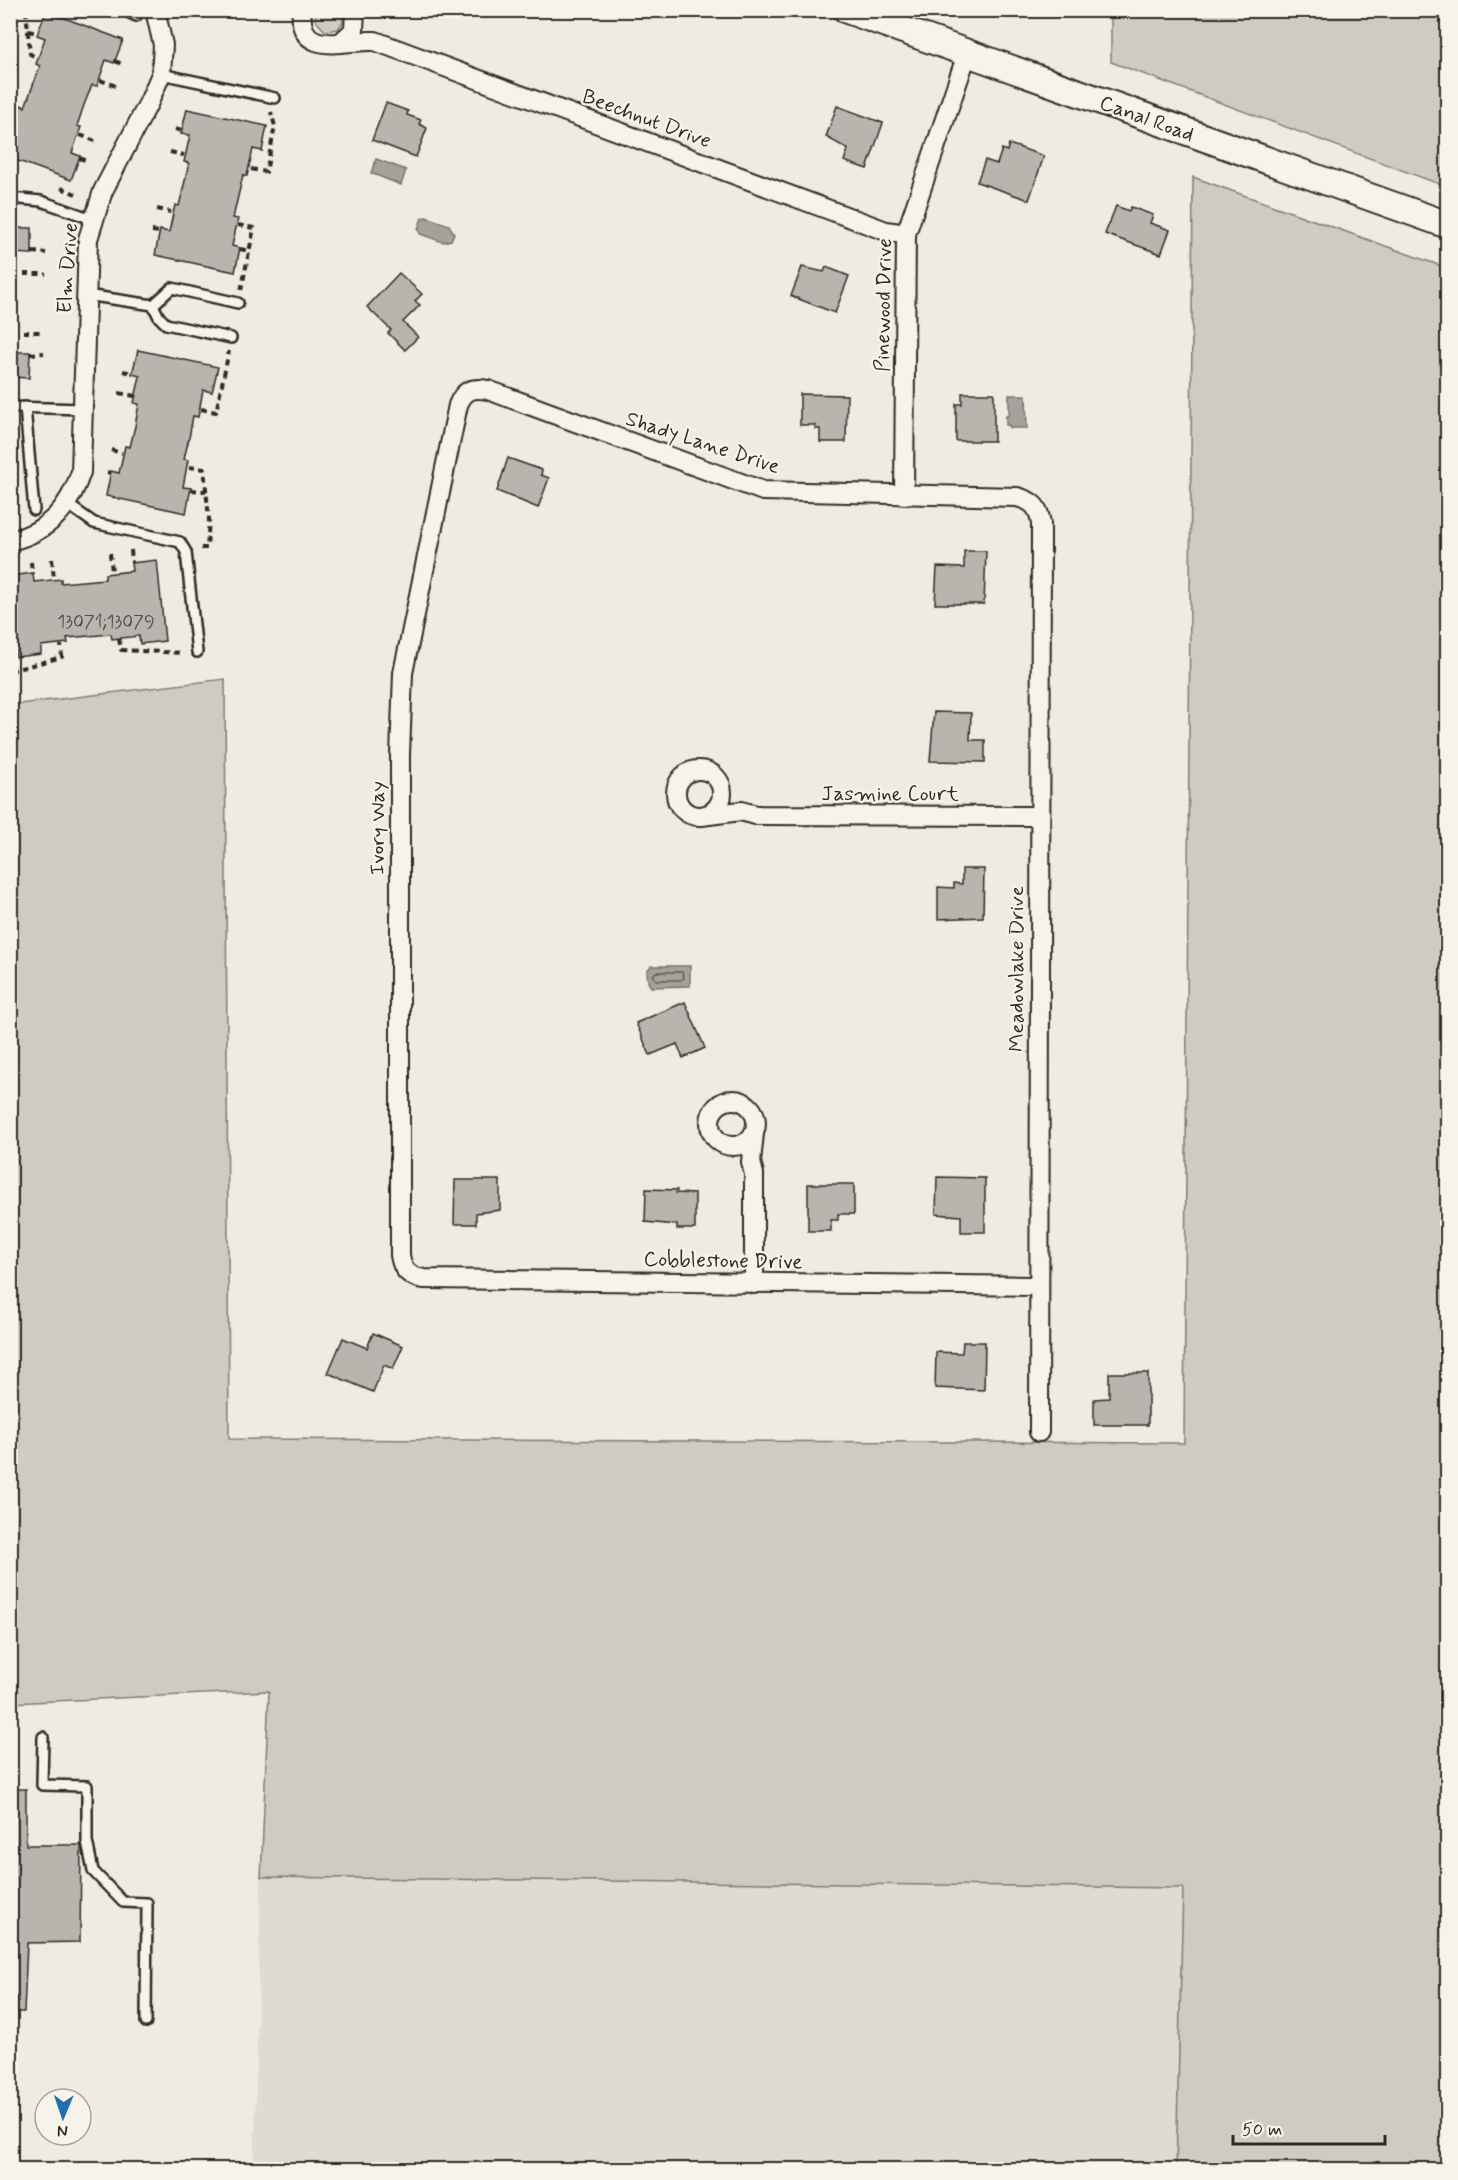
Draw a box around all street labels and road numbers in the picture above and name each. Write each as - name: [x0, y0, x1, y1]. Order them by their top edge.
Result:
- street label: Beechnut Drive: [578, 83, 715, 155]
- street label: Canal Road: [1095, 89, 1198, 149]
- street label: Elm Drive: [51, 222, 85, 314]
- street label: Pinewood Drive: [869, 238, 899, 372]
- street label: Shady Lane Drive: [622, 405, 783, 481]
- street label: Jasmine Court: [821, 780, 959, 808]
- street label: Ivory Way: [364, 781, 392, 875]
- street label: Meadowlake Drive: [1003, 886, 1031, 1052]
- street label: Cobblestone Drive: [643, 1246, 803, 1276]

